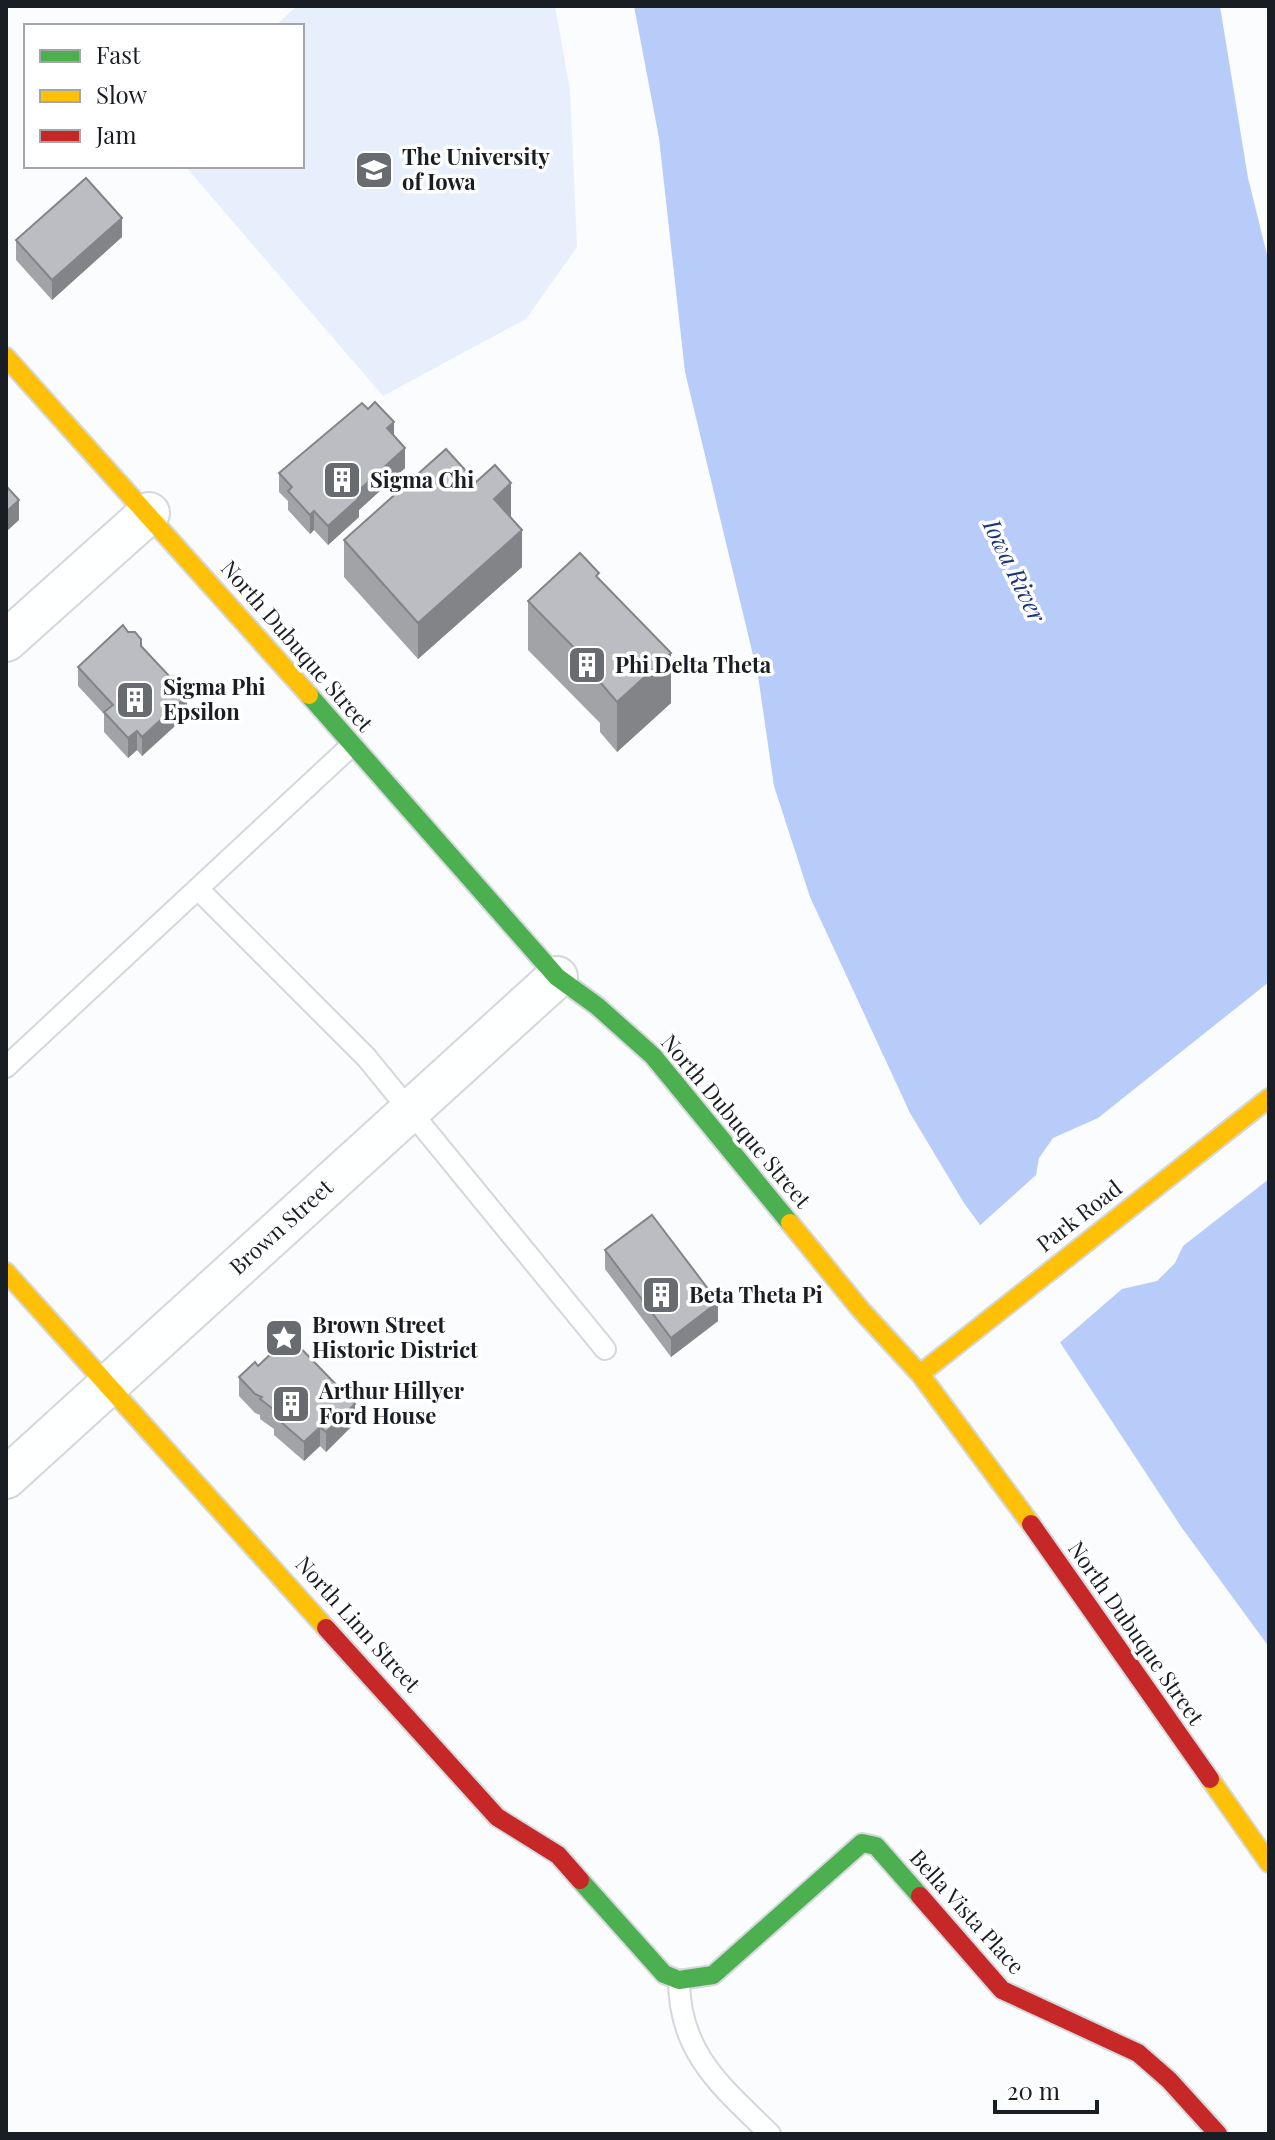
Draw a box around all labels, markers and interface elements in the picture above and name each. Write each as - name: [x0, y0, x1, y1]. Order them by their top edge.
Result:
- legend: [24, 24, 304, 168]
- text: Fast: [96, 38, 141, 70]
- text: Slow: [96, 78, 148, 110]
- text: Jam: [95, 118, 137, 150]
- place label: The University of Iowa: [402, 141, 550, 196]
- school or university icon: The University of Iowa: [353, 149, 395, 191]
- building icon: Sigma Chi: [321, 459, 363, 501]
- place label: Sigma Chi: [370, 464, 474, 494]
- water label: Iowa River: [977, 512, 1055, 628]
- street label: North Dubuque Street: [215, 553, 381, 738]
- building icon: Phi Delta Theta: [566, 644, 608, 686]
- place label: Phi Delta Theta: [615, 649, 772, 679]
- place label: Sigma Phi Epsilon: [163, 671, 266, 726]
- building icon: Sigma Phi Epsilon: [114, 679, 156, 721]
- street label: North Dubuque Street: [655, 1027, 819, 1214]
- street label: Brown Street: [222, 1171, 339, 1281]
- street label: Park Road: [1030, 1172, 1127, 1258]
- building icon: Beta Theta Pi: [640, 1274, 682, 1316]
- place label: Beta Theta Pi: [689, 1279, 823, 1309]
- place label: Brown Street Historic District: [312, 1309, 478, 1364]
- place icon: Brown Street Historic District: [263, 1317, 305, 1359]
- place label: Arthur Hillyer Ford House: [318, 1375, 465, 1430]
- building icon: Arthur Hillyer Ford House: [270, 1383, 312, 1425]
- street label: North Dubuque Street: [1062, 1535, 1212, 1731]
- street label: North Linn Street: [290, 1549, 429, 1699]
- street label: Bella Vista Place: [904, 1843, 1032, 1980]
- scale bar: [995, 2064, 1097, 2114]
- text: 20 m: [1007, 2074, 1060, 2106]

